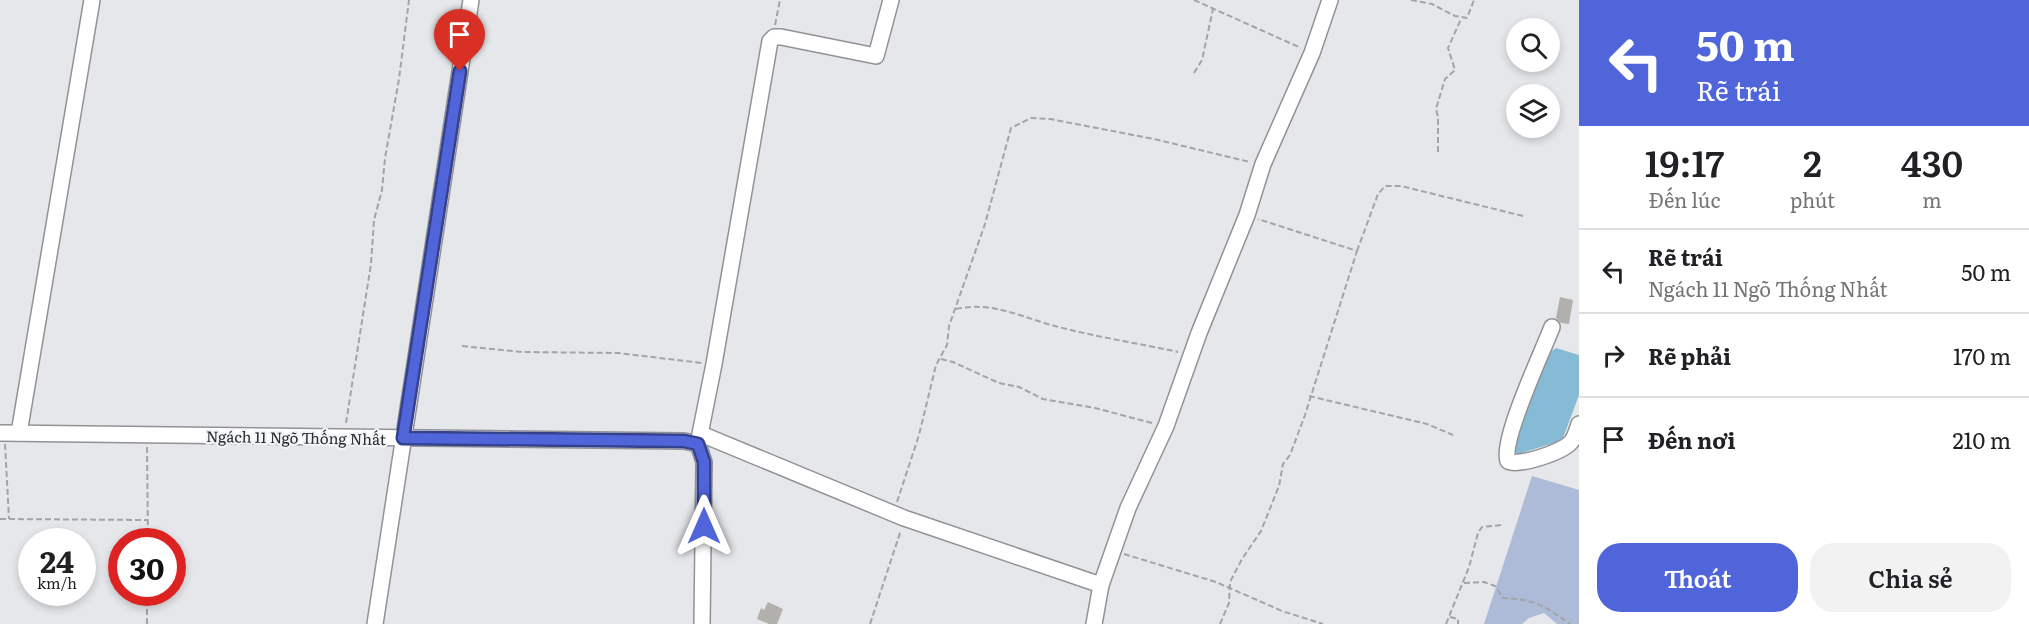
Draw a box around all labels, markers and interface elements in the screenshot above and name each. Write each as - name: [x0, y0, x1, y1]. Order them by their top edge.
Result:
- pin: [434, 9, 485, 71]
- text: 50 m: [1696, 12, 1795, 74]
- icon: arrive: [443, 18, 476, 51]
- map controls: [1506, 18, 1560, 138]
- button: search: [1506, 18, 1560, 72]
- icon: left: [1597, 24, 1675, 102]
- text: Rẽ trái: [1696, 69, 1781, 109]
- button: layers: [1506, 84, 1560, 138]
- text: 19:17: [1645, 135, 1724, 188]
- text: 2: [1803, 135, 1822, 188]
- text: 430: [1901, 135, 1963, 188]
- text: Đến lúc: [1649, 184, 1720, 214]
- text: phút: [1790, 184, 1835, 214]
- text: m: [1922, 184, 1942, 214]
- text: Rẽ trái: [1648, 240, 1723, 273]
- icon: left: [1597, 255, 1630, 288]
- text: 50 m: [1961, 255, 2011, 288]
- text: Ngách 11 Ngõ Thống Nhất: [1648, 273, 1888, 303]
- icon: right: [1597, 339, 1630, 372]
- text: Rẽ phải: [1648, 339, 1731, 372]
- text: 170 m: [1953, 339, 2011, 372]
- icon: arrive: [1597, 423, 1630, 456]
- text: Đến nơi: [1648, 423, 1736, 456]
- text: 210 m: [1952, 423, 2011, 456]
- street label: Ngách 11 Ngõ Thống Nhất: [206, 424, 386, 450]
- position arrow: [672, 494, 736, 558]
- speed limit sign: 30: [108, 528, 186, 606]
- text: 24: [40, 538, 74, 582]
- button: Thoát: [1597, 543, 1798, 612]
- button: Chia sẻ: [1810, 543, 2011, 612]
- text: km/h: [37, 571, 77, 594]

